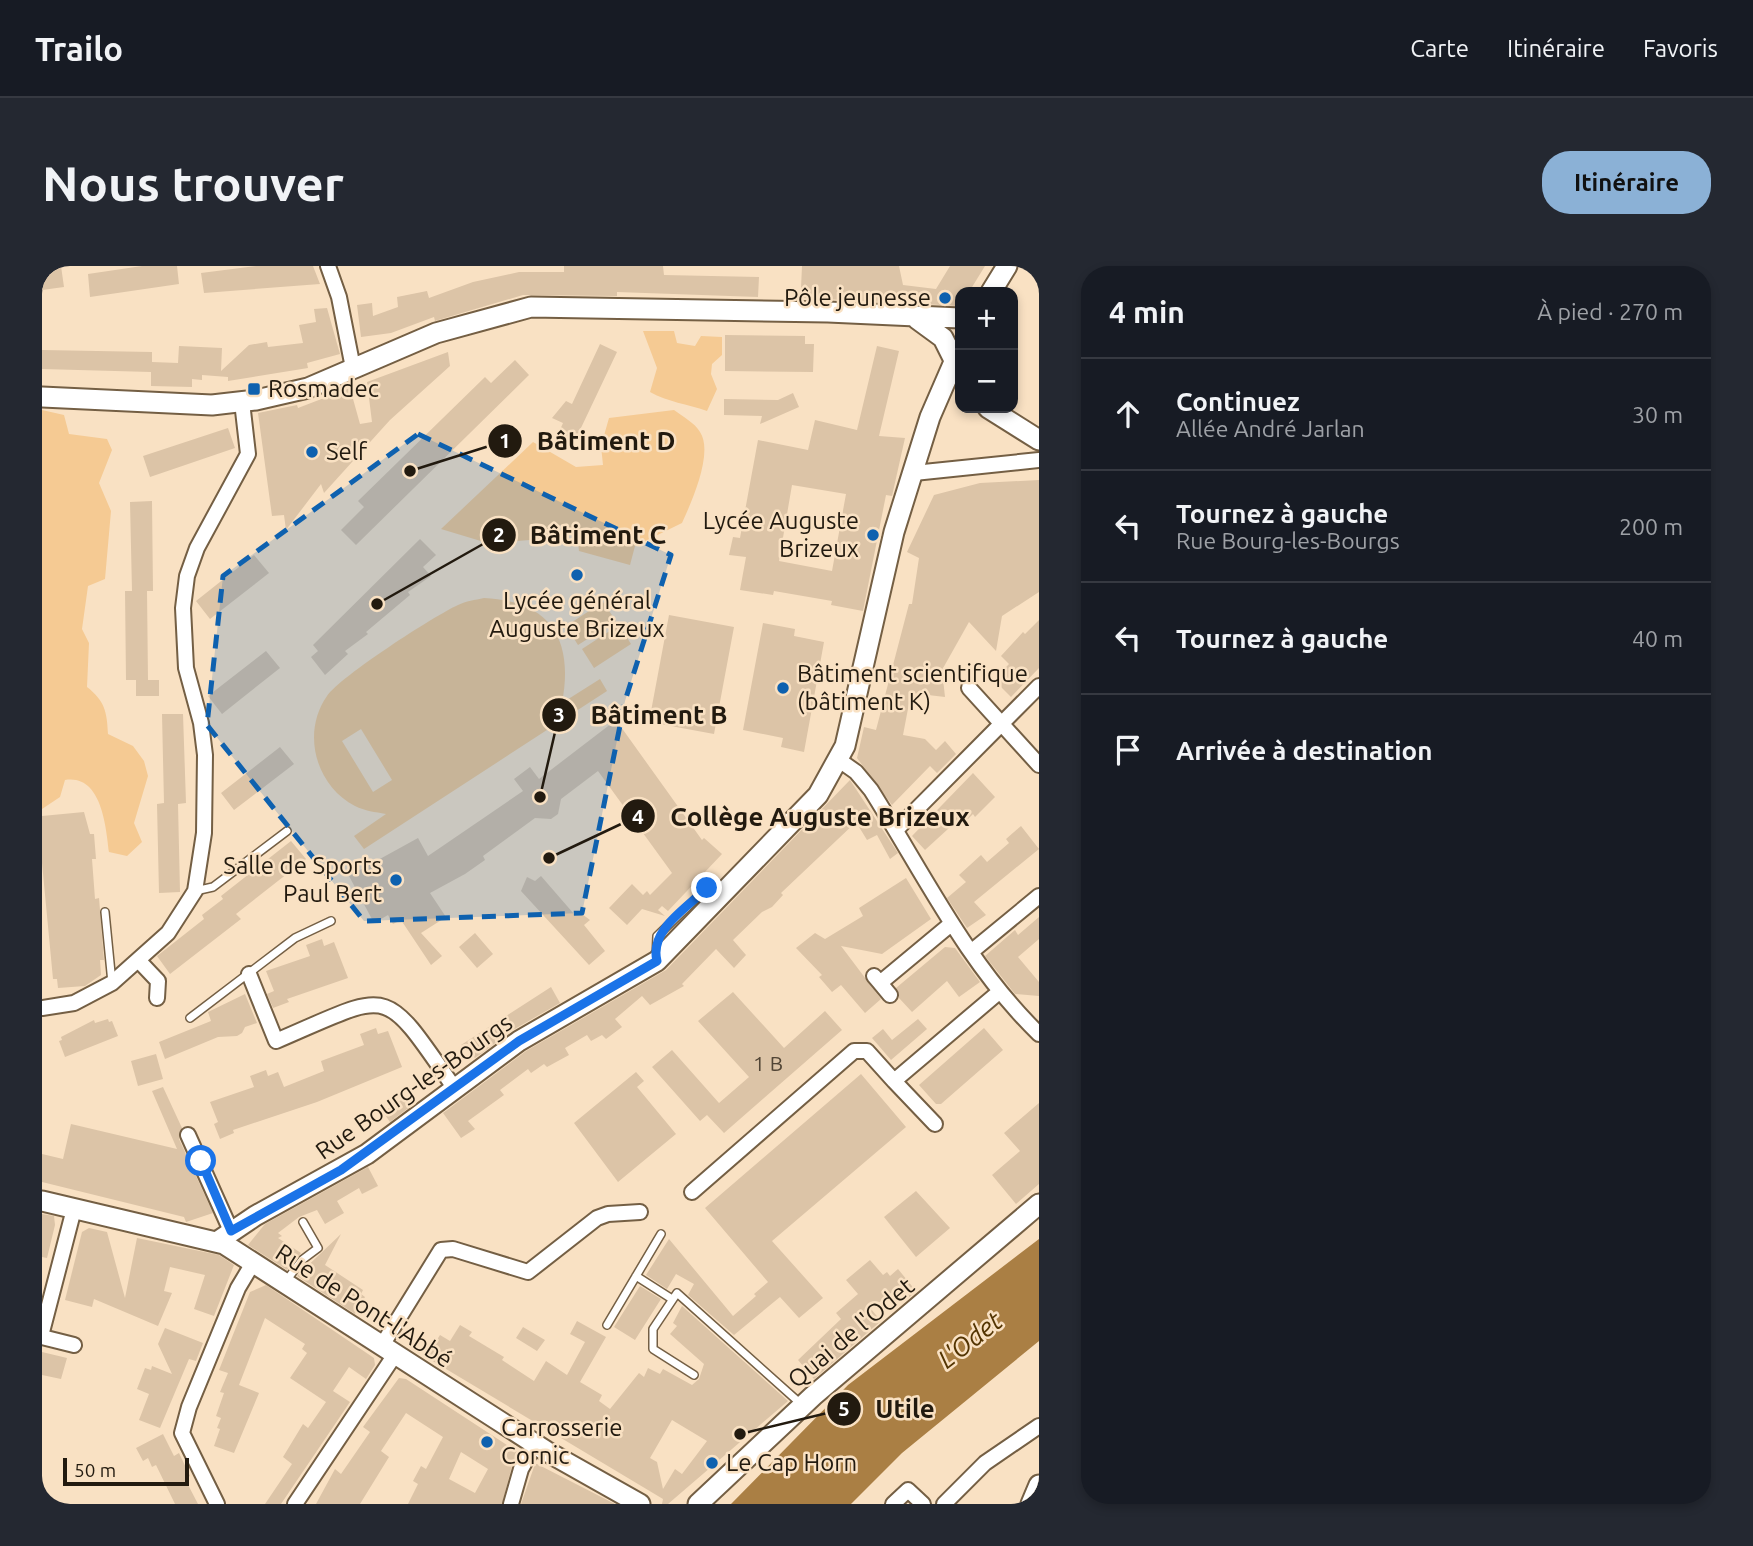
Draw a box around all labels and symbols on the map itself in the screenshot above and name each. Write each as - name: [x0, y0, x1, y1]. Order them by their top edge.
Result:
- place label: Pôle jeunesse: [784, 284, 931, 311]
- marker: Pôle jeunesse: [937, 290, 953, 306]
- place label: Rosmadec: [268, 375, 379, 402]
- marker: Rosmadec: [246, 381, 262, 397]
- callout: Bâtiment D: [488, 417, 690, 464]
- text: Bâtiment D: [537, 426, 675, 455]
- text: 1: [499, 428, 511, 452]
- place label: Self: [326, 438, 368, 465]
- marker: Self: [304, 444, 320, 460]
- place label: Lycée Auguste Brizeux: [703, 507, 859, 562]
- callout: Bâtiment C: [481, 511, 681, 558]
- text: Bâtiment C: [530, 520, 667, 549]
- text: 2: [493, 522, 505, 546]
- marker: Lycée Auguste Brizeux: [865, 527, 881, 543]
- marker: Lycée général Auguste Brizeux: [569, 567, 585, 583]
- place label: Lycée général Auguste Brizeux: [489, 587, 665, 642]
- place label: Bâtiment scientifique (bâtiment K): [797, 660, 1028, 715]
- marker: Bâtiment scientifique (bâtiment K): [775, 680, 791, 696]
- callout: Bâtiment B: [542, 691, 742, 738]
- text: Bâtiment B: [591, 700, 728, 729]
- text: 3: [553, 702, 565, 726]
- callout: Collège Auguste Brizeux: [621, 793, 983, 840]
- text: Collège Auguste Brizeux: [670, 802, 970, 831]
- text: 4: [632, 804, 644, 828]
- place label: Salle de Sports Paul Bert: [223, 852, 383, 907]
- marker: Salle de Sports Paul Bert: [388, 872, 404, 888]
- route end: [691, 872, 722, 903]
- street label: Rue Bourg-les-Bourgs: [310, 1009, 517, 1165]
- house number: 1 B: [753, 1051, 783, 1075]
- route start: [185, 1145, 216, 1176]
- street label: Rue de Pont-l'Abbé: [271, 1238, 458, 1373]
- street label: Quai de l'Odet: [782, 1272, 920, 1393]
- water label: L'Odet: [932, 1305, 1008, 1374]
- callout: Utile: [826, 1385, 949, 1432]
- text: Utile: [875, 1394, 935, 1423]
- text: 5: [838, 1396, 850, 1420]
- place label: Carrosserie Cornic: [501, 1414, 623, 1469]
- marker: Carrosserie Cornic: [479, 1434, 495, 1450]
- place label: Le Cap Horn: [726, 1449, 857, 1476]
- scale bar: [63, 1455, 189, 1487]
- marker: Le Cap Horn: [704, 1455, 720, 1471]

